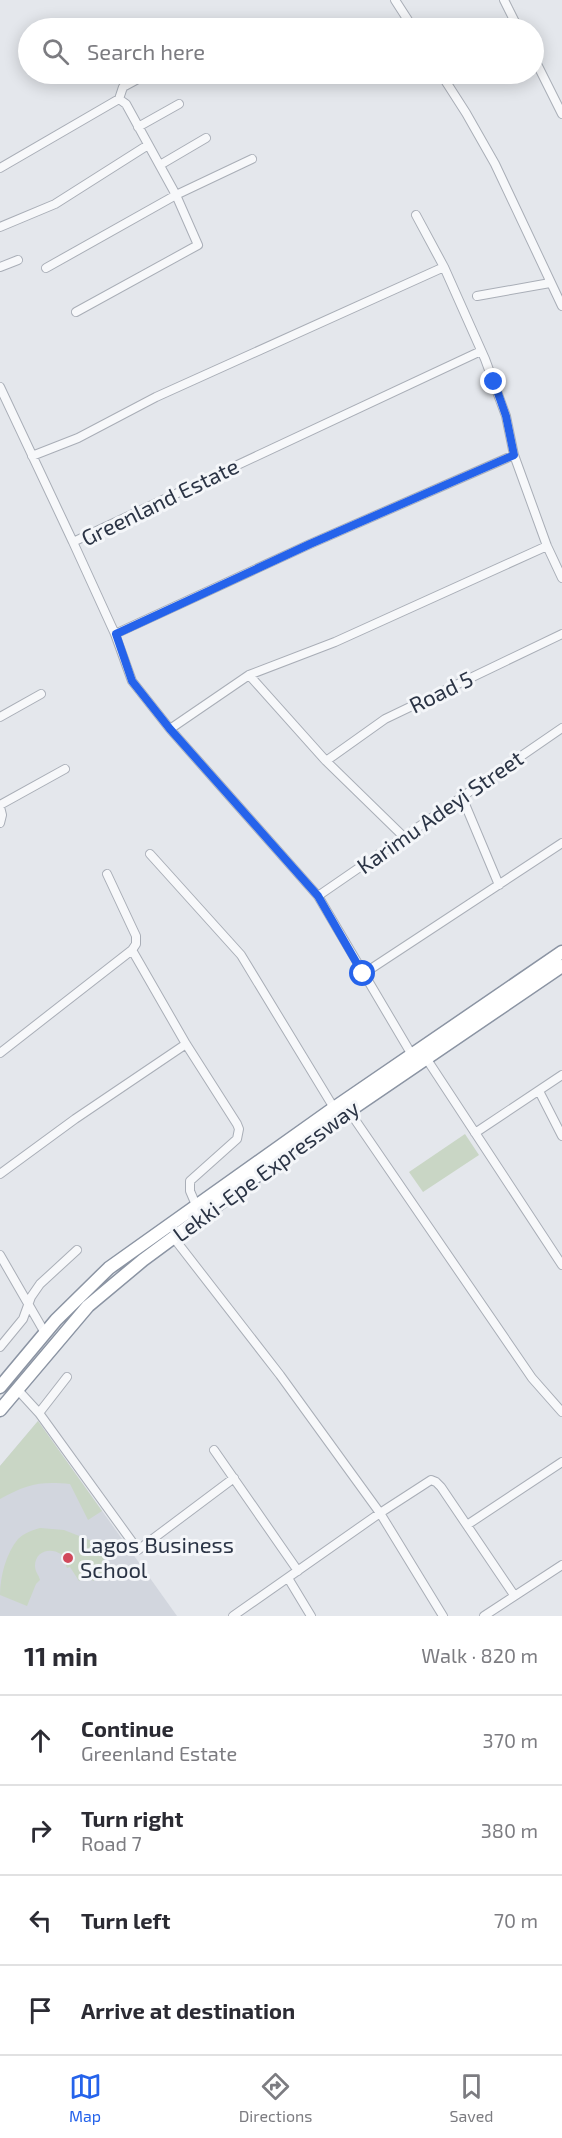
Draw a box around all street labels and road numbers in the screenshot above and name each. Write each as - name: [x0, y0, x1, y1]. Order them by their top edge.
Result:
- street label: Greenland Estate: [77, 452, 242, 550]
- street label: Road 5: [405, 665, 477, 718]
- street label: Karimu Adeyi Street: [351, 744, 527, 878]
- street label: Lekki-Epe Expressway: [167, 1094, 364, 1246]

